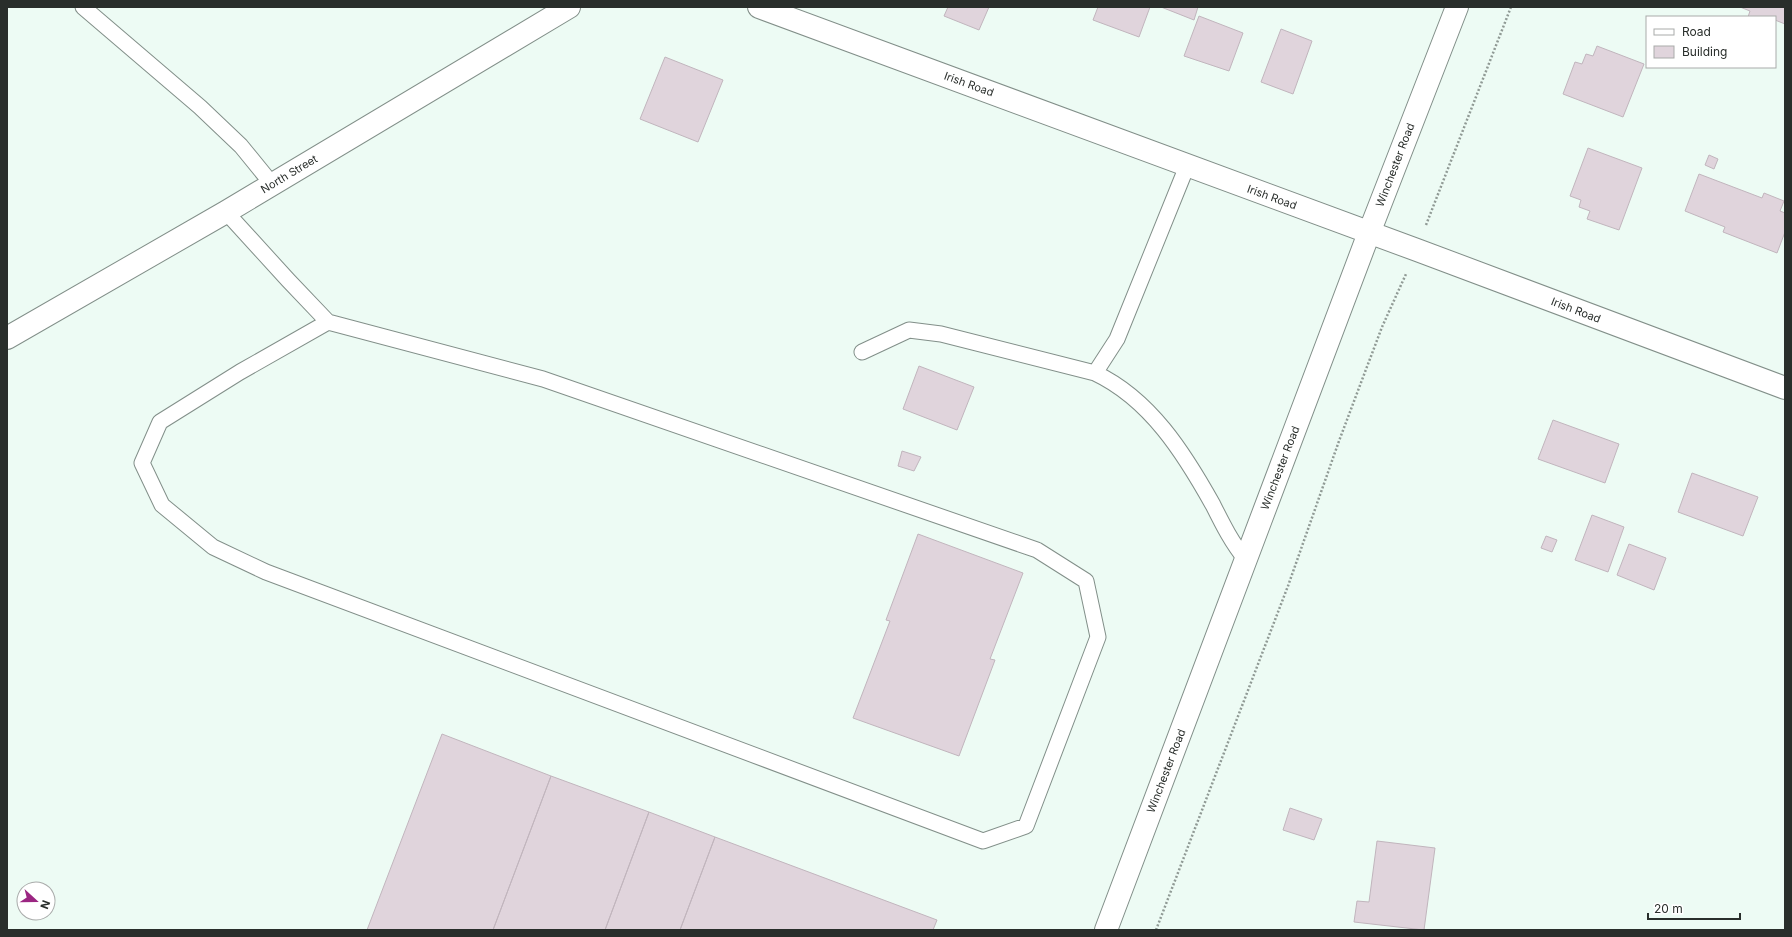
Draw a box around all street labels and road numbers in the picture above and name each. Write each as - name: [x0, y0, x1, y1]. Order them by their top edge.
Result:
- street label: Irish Road: [942, 69, 996, 99]
- street label: Winchester Road: [1373, 121, 1417, 209]
- street label: North Street: [258, 151, 320, 196]
- street label: Irish Road: [1245, 182, 1299, 212]
- street label: Irish Road: [1549, 294, 1603, 326]
- street label: Winchester Road: [1258, 424, 1302, 512]
- street label: Winchester Road: [1144, 727, 1188, 815]

